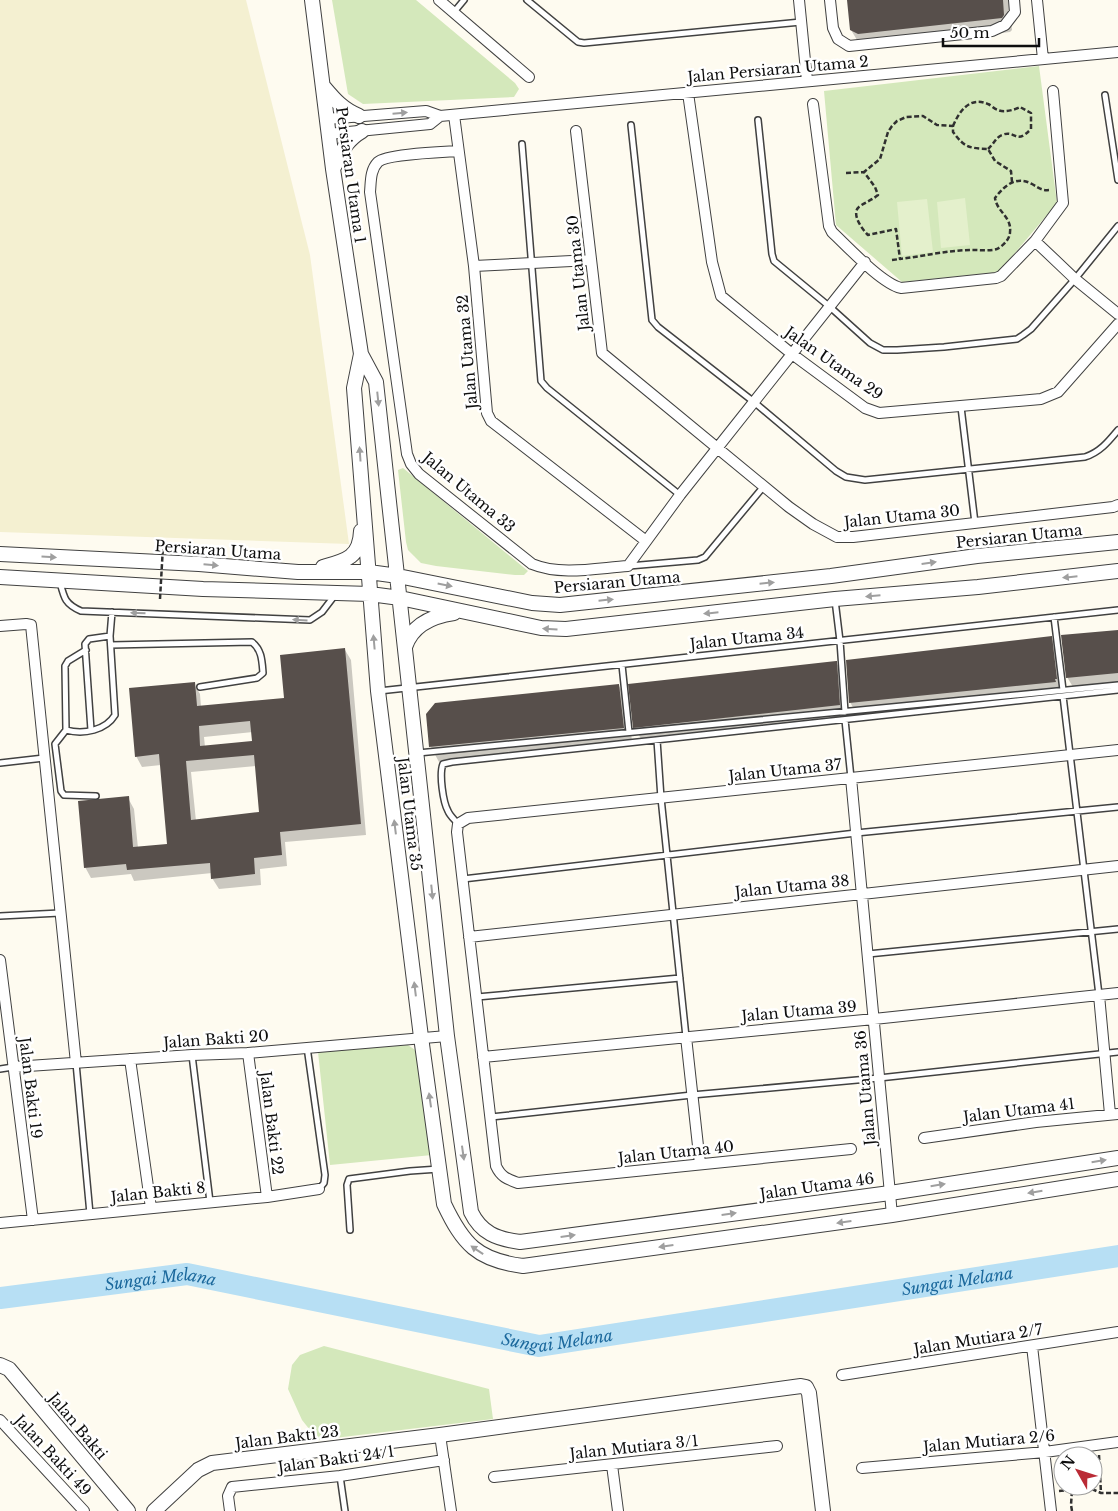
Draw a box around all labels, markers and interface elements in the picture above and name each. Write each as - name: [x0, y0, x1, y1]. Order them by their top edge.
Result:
- scale bar: [943, 15, 1039, 47]
- text: 50 m: [950, 23, 990, 42]
- street label: Jalan Persiaran Utama 2: [685, 52, 869, 87]
- street label: Persiaran Utama 1: [332, 106, 370, 244]
- one-way arrow: [392, 108, 408, 116]
- street label: Jalan Utama 30: [562, 214, 594, 334]
- street label: Jalan Utama 32: [453, 294, 482, 412]
- street label: Jalan Utama 29: [780, 321, 887, 404]
- one-way arrow: [374, 391, 382, 407]
- one-way arrow: [355, 446, 363, 462]
- street label: Jalan Utama 33: [417, 446, 519, 536]
- street label: Jalan Utama 30: [841, 500, 961, 532]
- street label: Persiaran Utama: [955, 520, 1084, 552]
- street label: Persiaran Utama: [154, 536, 283, 564]
- one-way arrow: [41, 553, 57, 561]
- one-way arrow: [921, 559, 937, 567]
- one-way arrow: [203, 561, 219, 569]
- street label: Persiaran Utama: [553, 567, 682, 597]
- one-way arrow: [1061, 573, 1077, 581]
- one-way arrow: [760, 579, 776, 587]
- one-way arrow: [438, 582, 454, 590]
- one-way arrow: [865, 592, 881, 600]
- one-way arrow: [598, 596, 614, 604]
- one-way arrow: [130, 608, 146, 616]
- one-way arrow: [703, 609, 719, 617]
- one-way arrow: [292, 615, 308, 623]
- street label: Jalan Utama 34: [687, 623, 805, 654]
- one-way arrow: [542, 624, 558, 632]
- one-way arrow: [370, 634, 378, 650]
- street label: Jalan Utama 35: [393, 754, 426, 872]
- street label: Jalan Utama 37: [726, 755, 843, 786]
- one-way arrow: [391, 819, 399, 835]
- street label: Jalan Utama 38: [732, 871, 850, 902]
- one-way arrow: [428, 885, 436, 901]
- one-way arrow: [411, 980, 419, 996]
- street label: Jalan Utama 39: [739, 997, 857, 1026]
- street label: Jalan Bakti 20: [161, 1026, 269, 1052]
- street label: Jalan Utama 36: [851, 1030, 880, 1148]
- street label: Jalan Bakti 19: [15, 1034, 47, 1140]
- street label: Jalan Bakti 22: [256, 1068, 288, 1176]
- one-way arrow: [425, 1092, 433, 1108]
- street label: Jalan Utama 41: [960, 1094, 1076, 1127]
- street label: Jalan Utama 40: [615, 1136, 735, 1168]
- one-way arrow: [459, 1146, 467, 1162]
- one-way arrow: [1091, 1156, 1107, 1164]
- street label: Jalan Utama 46: [757, 1169, 875, 1204]
- street label: Jalan Bakti 8: [108, 1178, 206, 1207]
- one-way arrow: [931, 1181, 947, 1189]
- one-way arrow: [1027, 1189, 1043, 1197]
- one-way arrow: [721, 1210, 737, 1218]
- one-way arrow: [836, 1218, 852, 1226]
- one-way arrow: [560, 1232, 576, 1240]
- one-way arrow: [657, 1242, 673, 1250]
- one-way arrow: [470, 1246, 484, 1255]
- water label: Sungai Melana: [900, 1262, 1014, 1300]
- water label: Sungai Melana: [104, 1264, 218, 1294]
- street label: Jalan Mutiara 2/7: [910, 1319, 1044, 1359]
- water label: Sungai Melana: [500, 1325, 614, 1356]
- street label: Jalan Bakti: [43, 1387, 111, 1463]
- street label: Jalan Bakti 49: [9, 1409, 95, 1500]
- street label: Jalan Bakti 23: [232, 1421, 340, 1453]
- street label: Jalan Mutiara 2/6: [920, 1426, 1056, 1456]
- street label: Jalan Mutiara 3/1: [567, 1431, 699, 1463]
- street label: Jalan Bakti 24/1: [275, 1441, 395, 1477]
- north arrow: [1053, 1446, 1103, 1496]
- text: N: [1057, 1452, 1079, 1474]

